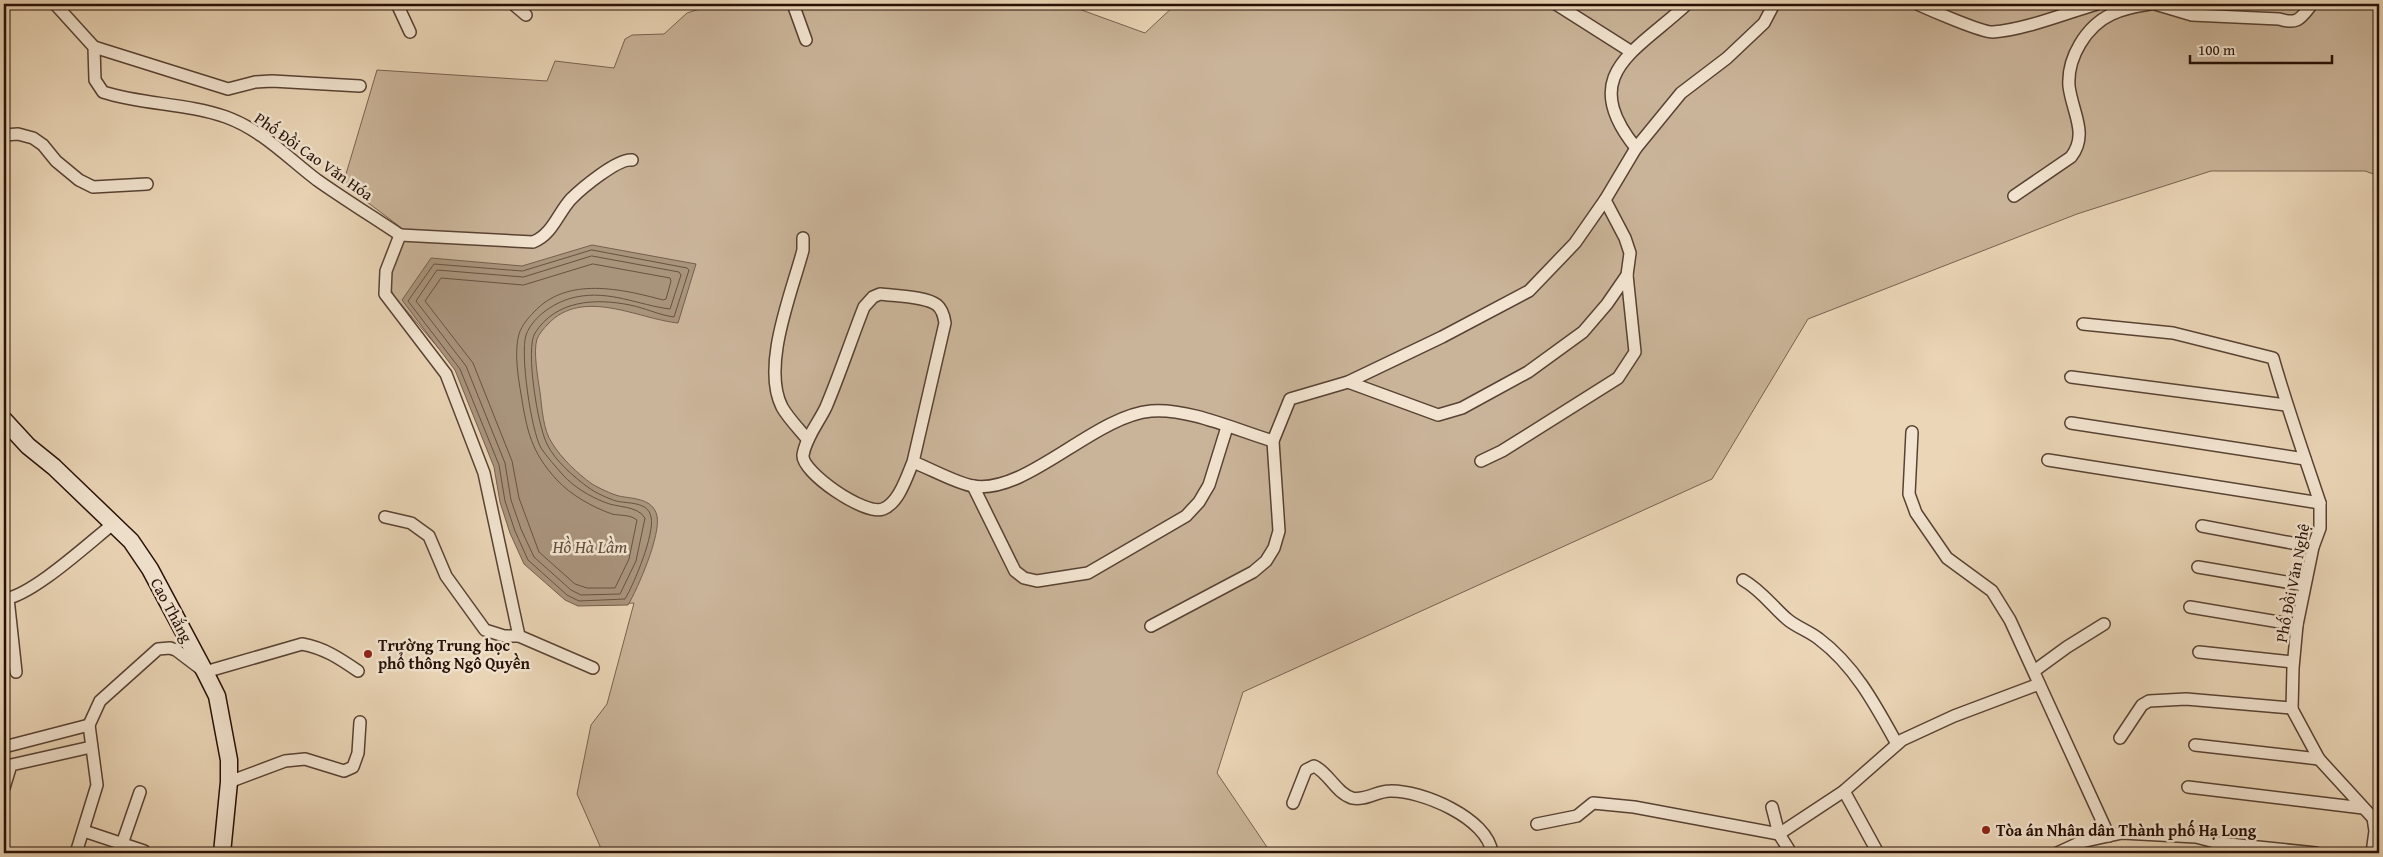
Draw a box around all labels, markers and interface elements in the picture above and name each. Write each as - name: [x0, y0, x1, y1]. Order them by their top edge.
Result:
- scale bar: [2190, 32, 2333, 64]
- text: 100 m: [2198, 39, 2236, 60]
- street label: Phố Đồi Cao Văn Hóa: [250, 106, 379, 206]
- street label: Phố Đồi Văn Nghệ: [2269, 521, 2315, 645]
- water label: Hồ Hà Lầm: [551, 533, 628, 560]
- street label: Cao Thắng: [145, 573, 199, 647]
- place label: Trường Trung học phổ thông Ngô Quyền: [378, 633, 531, 675]
- marker: Trường Trung học phổ thông Ngô Quyền: [362, 648, 374, 660]
- place label: Tòa án Nhân dân Thành phố Hạ Long: [1996, 818, 2257, 842]
- marker: Tòa án Nhân dân Thành phố Hạ Long: [1980, 824, 1992, 836]

